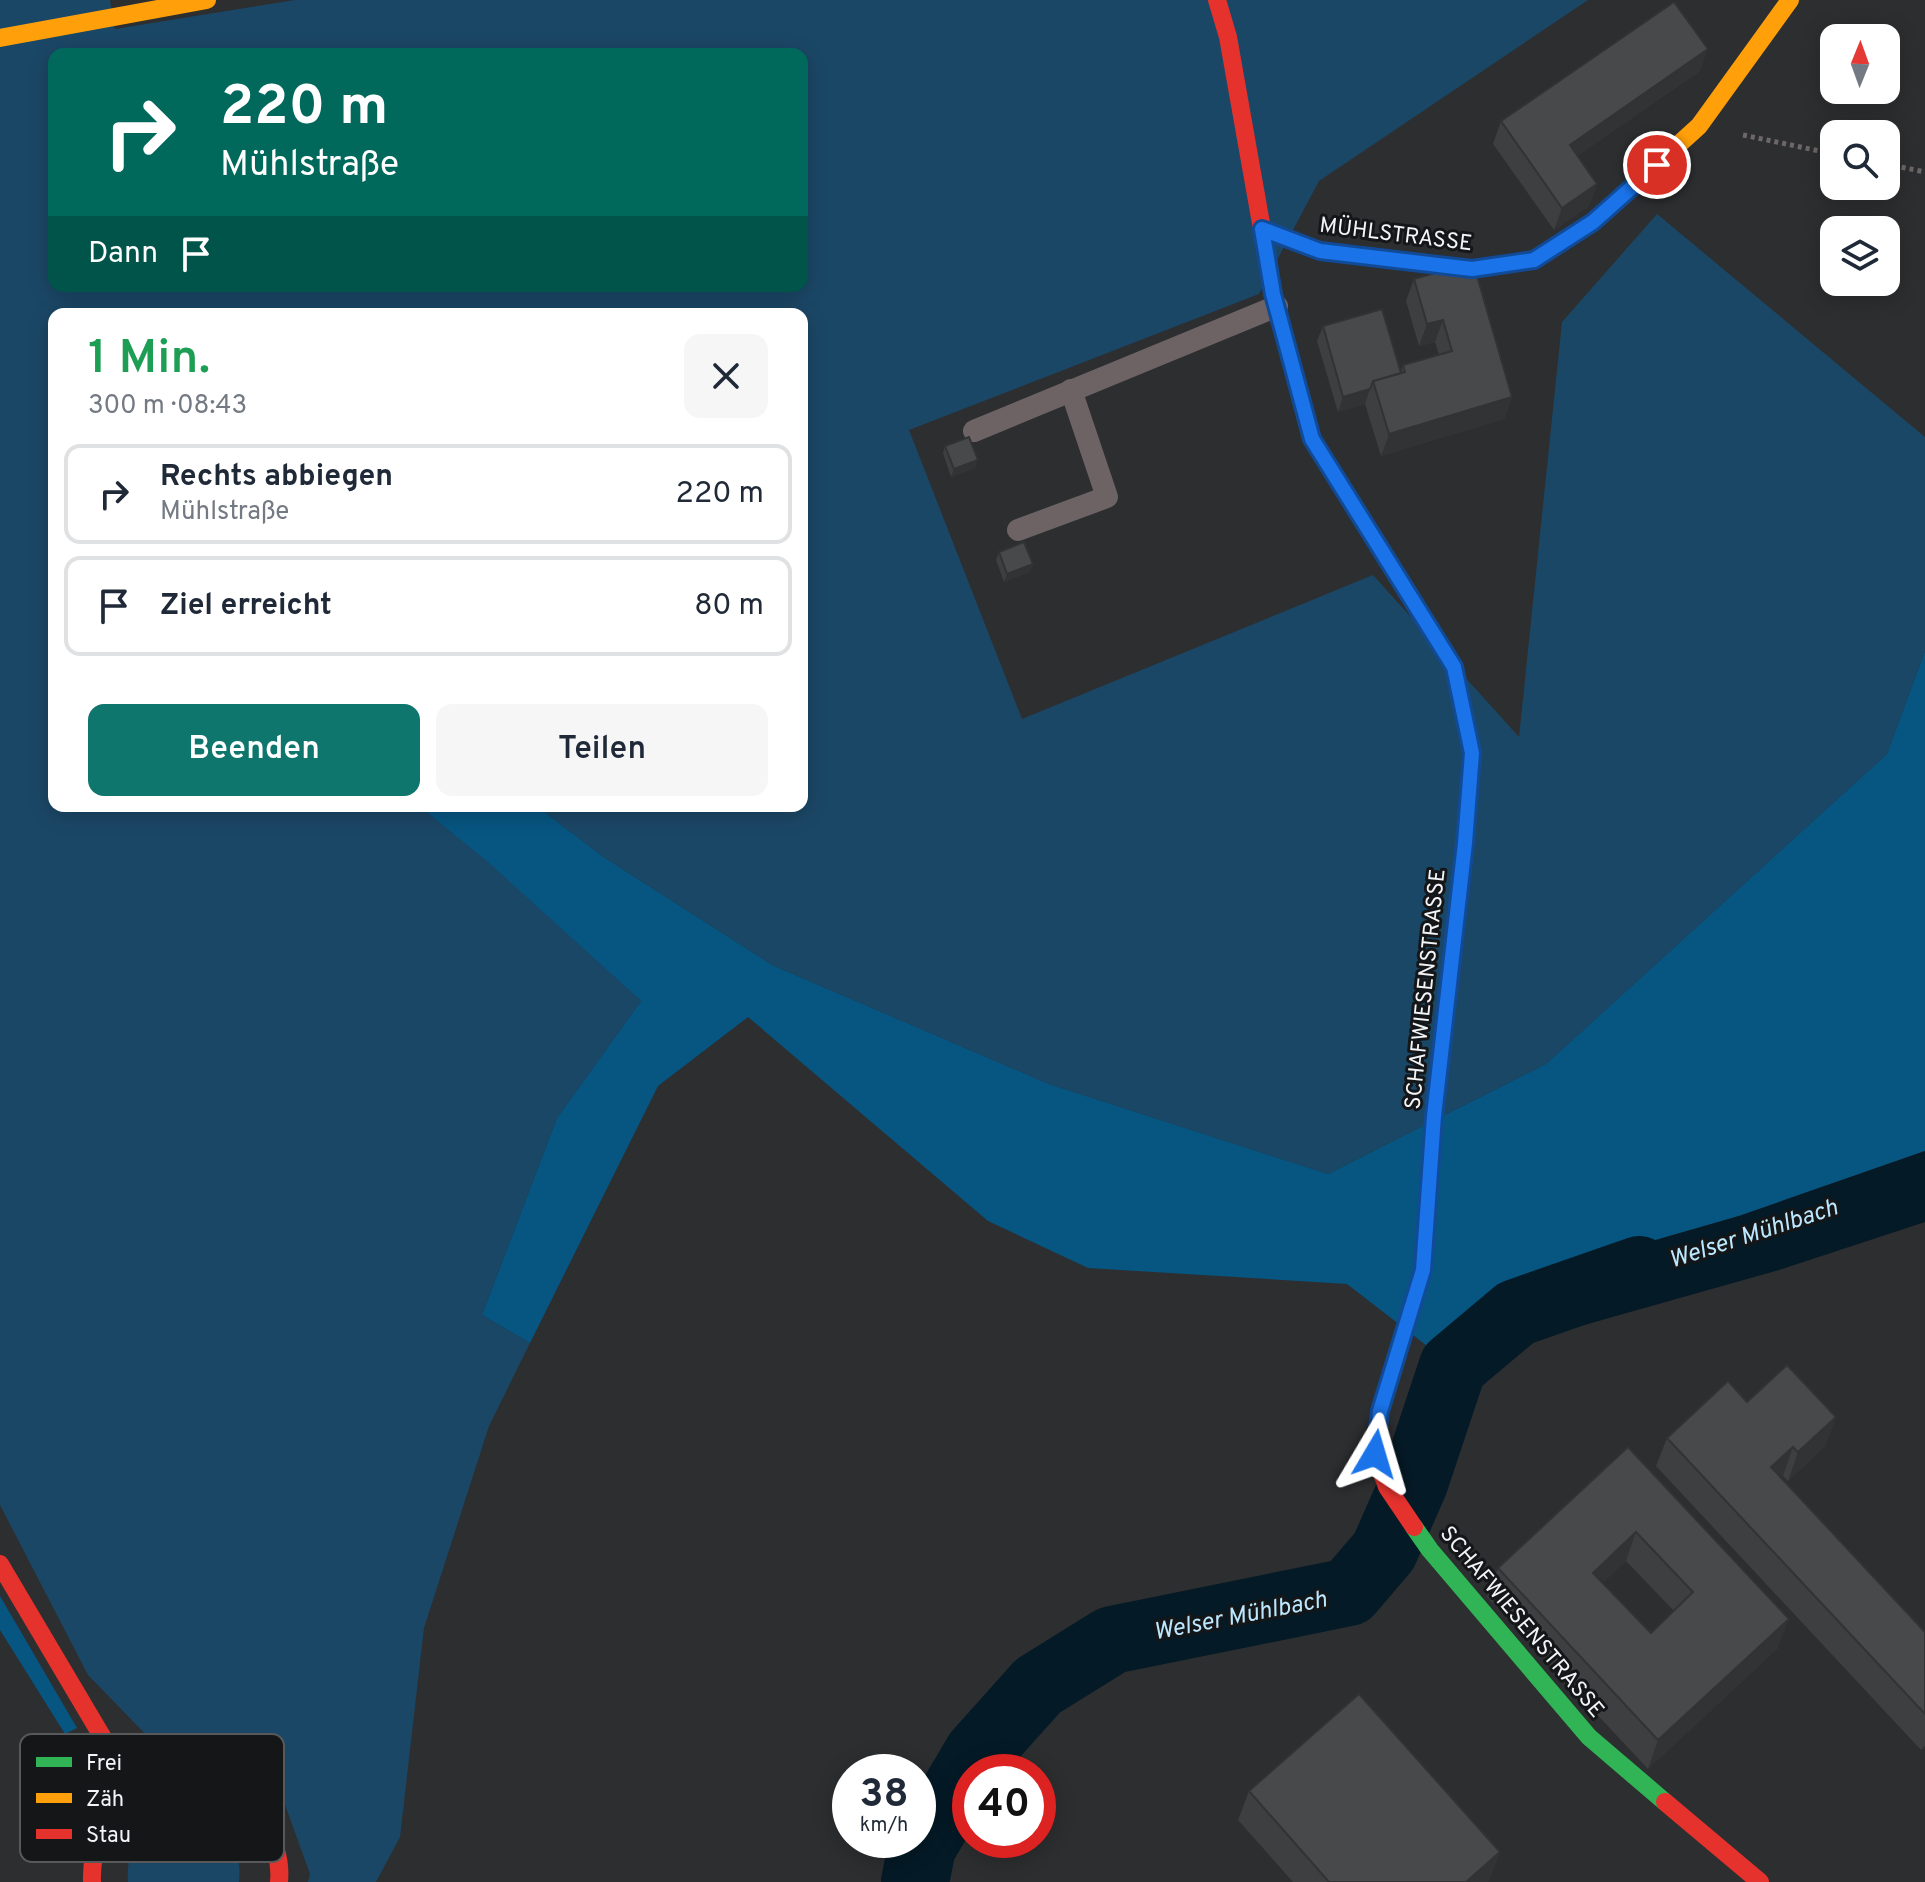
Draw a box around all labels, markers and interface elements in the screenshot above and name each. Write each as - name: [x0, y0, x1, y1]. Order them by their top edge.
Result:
- north arrow: [1820, 24, 1900, 104]
- map controls: [1820, 24, 1900, 296]
- text: 220 m: [220, 74, 388, 144]
- icon: right: [88, 80, 192, 184]
- button: search: [1820, 120, 1900, 200]
- pin: [1623, 131, 1691, 199]
- text: Mühlstraße: [220, 143, 399, 189]
- icon: arrive: [1635, 143, 1679, 187]
- street label: MÜHLSTRASSE: [1318, 211, 1474, 258]
- button: layers: [1820, 216, 1900, 296]
- icon: arrive: [174, 232, 218, 276]
- text: Dann: [88, 236, 158, 273]
- text: 1 Min.: [88, 330, 210, 390]
- button: close: [684, 334, 768, 418]
- text: 300 m · 08:43: [88, 390, 247, 423]
- text: Rechts abbiegen: [160, 459, 393, 496]
- icon: right: [92, 472, 136, 516]
- text: 220 m: [676, 476, 764, 513]
- text: Mühlstraße: [160, 496, 289, 529]
- icon: arrive: [92, 584, 136, 628]
- text: Ziel erreicht: [160, 588, 332, 625]
- text: 80 m: [694, 588, 764, 625]
- button: Beenden: [88, 704, 420, 796]
- button: Teilen: [436, 704, 768, 796]
- street label: SCHAFWIESENSTRASSE: [1400, 868, 1453, 1111]
- water label: Welser Mühlbach: [1665, 1193, 1842, 1276]
- position arrow: [1333, 1412, 1417, 1496]
- street label: SCHAFWIESENSTRASSE: [1433, 1521, 1609, 1724]
- water label: Welser Mühlbach: [1151, 1585, 1330, 1648]
- legend: [20, 1734, 284, 1862]
- text: Frei: [86, 1751, 122, 1778]
- speed limit sign: 40: [952, 1754, 1056, 1858]
- text: 38: [859, 1771, 909, 1821]
- text: Zäh: [86, 1787, 124, 1814]
- text: km/h: [860, 1813, 908, 1839]
- text: Stau: [86, 1823, 131, 1850]

